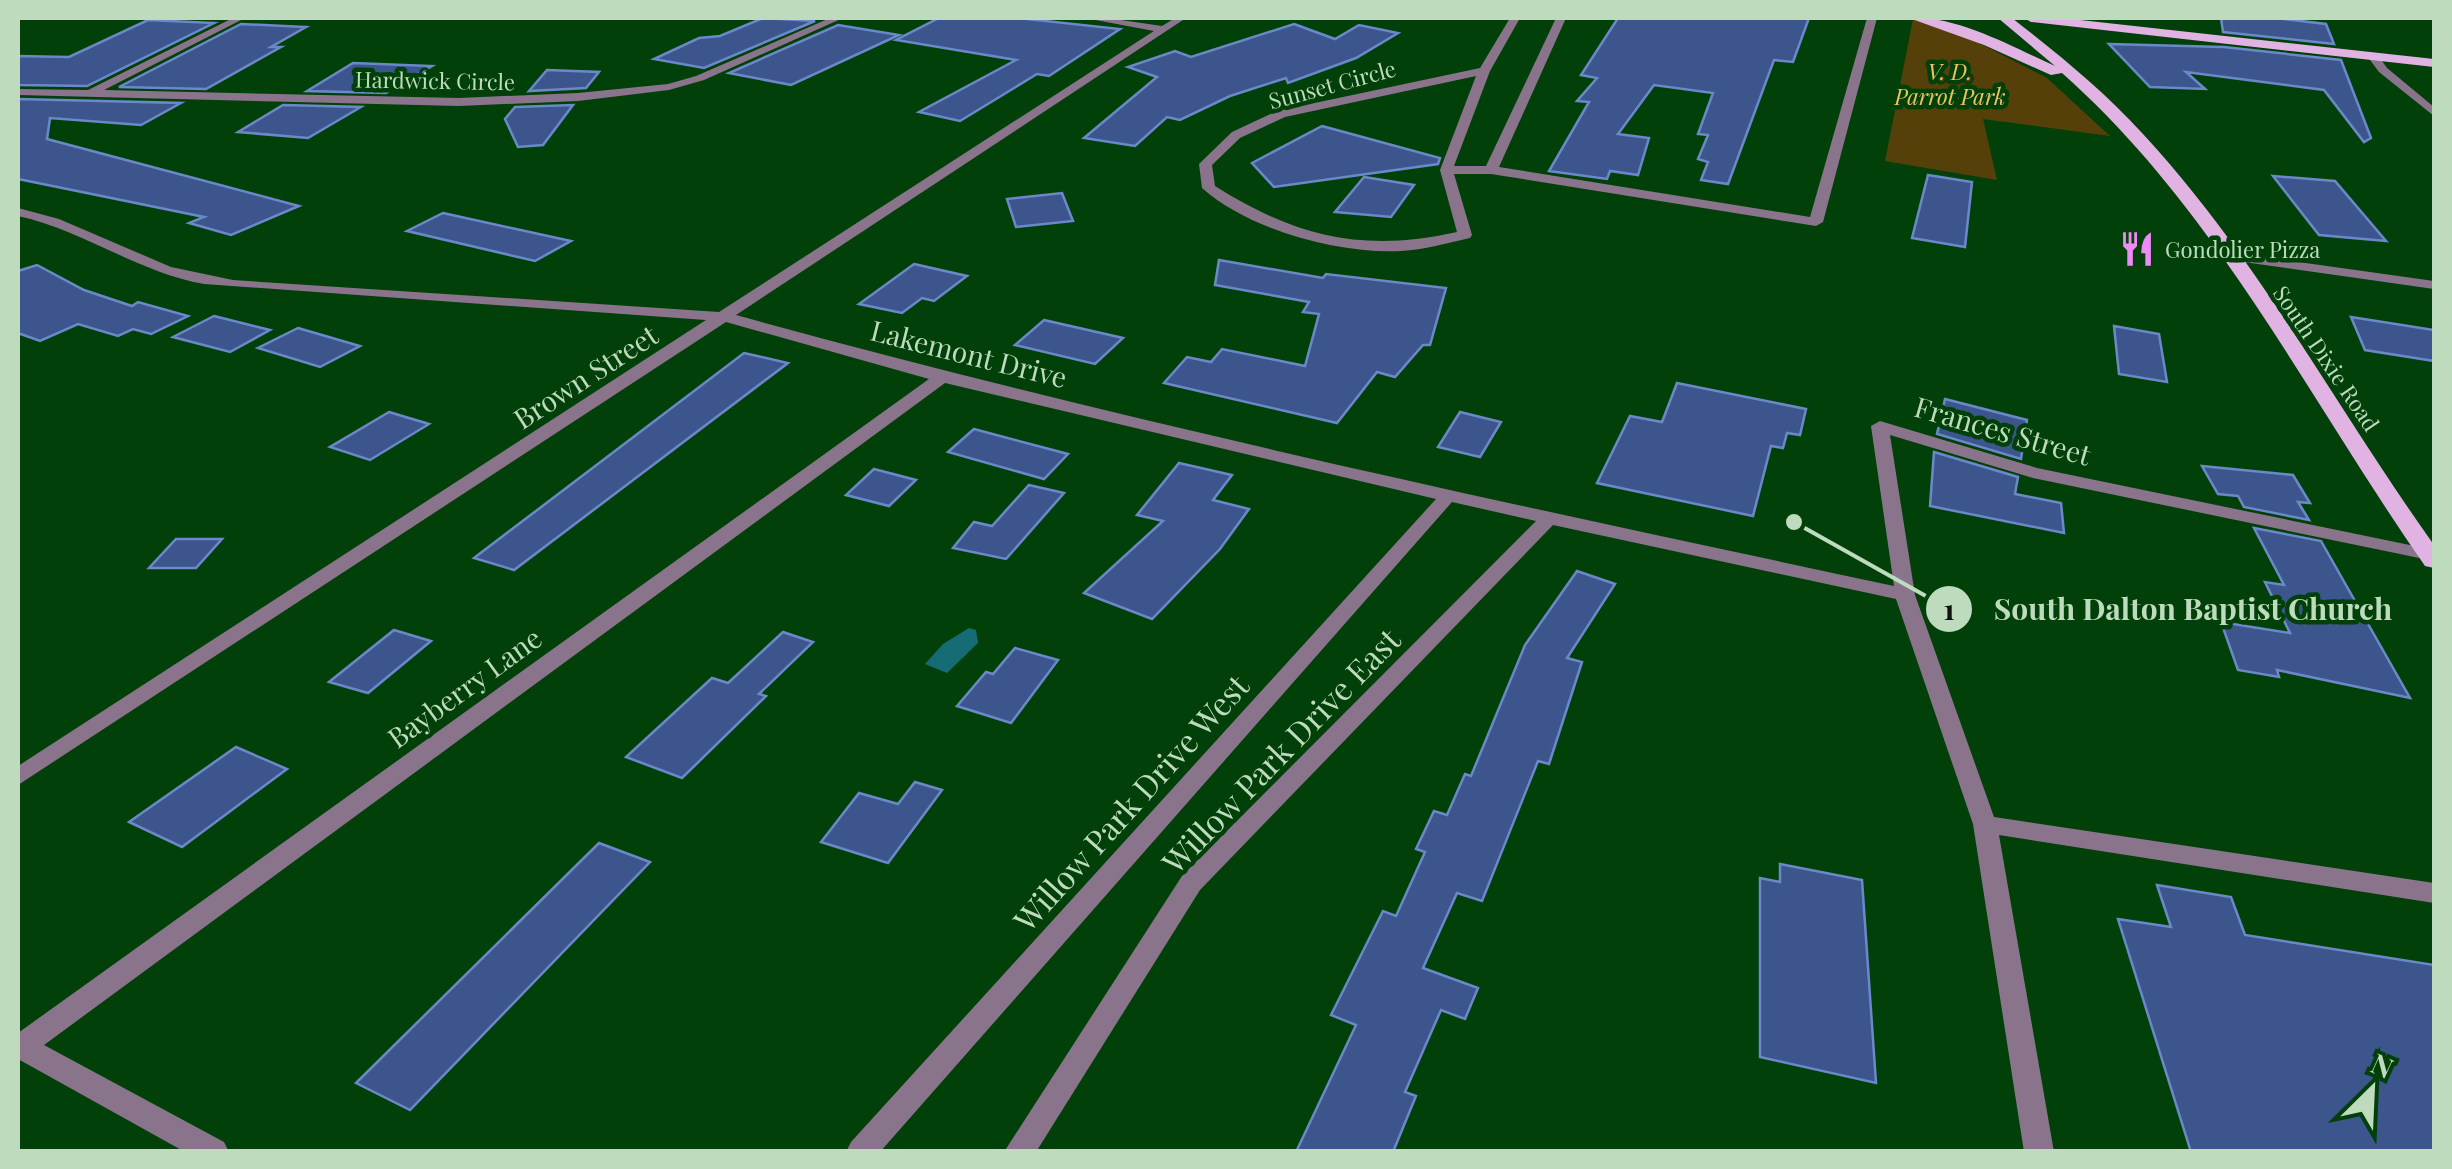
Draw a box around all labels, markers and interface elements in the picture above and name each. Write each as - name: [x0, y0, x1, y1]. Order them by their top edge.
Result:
- street label: Sunset Circle: [1265, 53, 1399, 115]
- park label: V. D. Parrot Park: [1893, 56, 2006, 111]
- street label: Hardwick Circle: [355, 64, 515, 96]
- restaurant icon: Gondolier Pizza: [2118, 230, 2156, 268]
- place label: Gondolier Pizza: [2165, 234, 2320, 264]
- street label: South Dixie Road: [2267, 279, 2387, 437]
- street label: Lakemont Drive: [867, 311, 1071, 395]
- street label: Brown Street: [506, 315, 665, 436]
- street label: Frances Street: [1911, 387, 2096, 473]
- callout: South Dalton Baptist Church: [1924, 579, 2413, 639]
- text: 1: [1943, 588, 1955, 628]
- text: South Dalton Baptist Church: [1994, 588, 2392, 628]
- street label: Willow Park Drive East: [1151, 618, 1409, 883]
- street label: Bayberry Lane: [380, 619, 548, 755]
- street label: Willow Park Drive West: [1002, 664, 1257, 940]
- north arrow: [2322, 1039, 2422, 1139]
- text: N: [2366, 1044, 2400, 1086]

